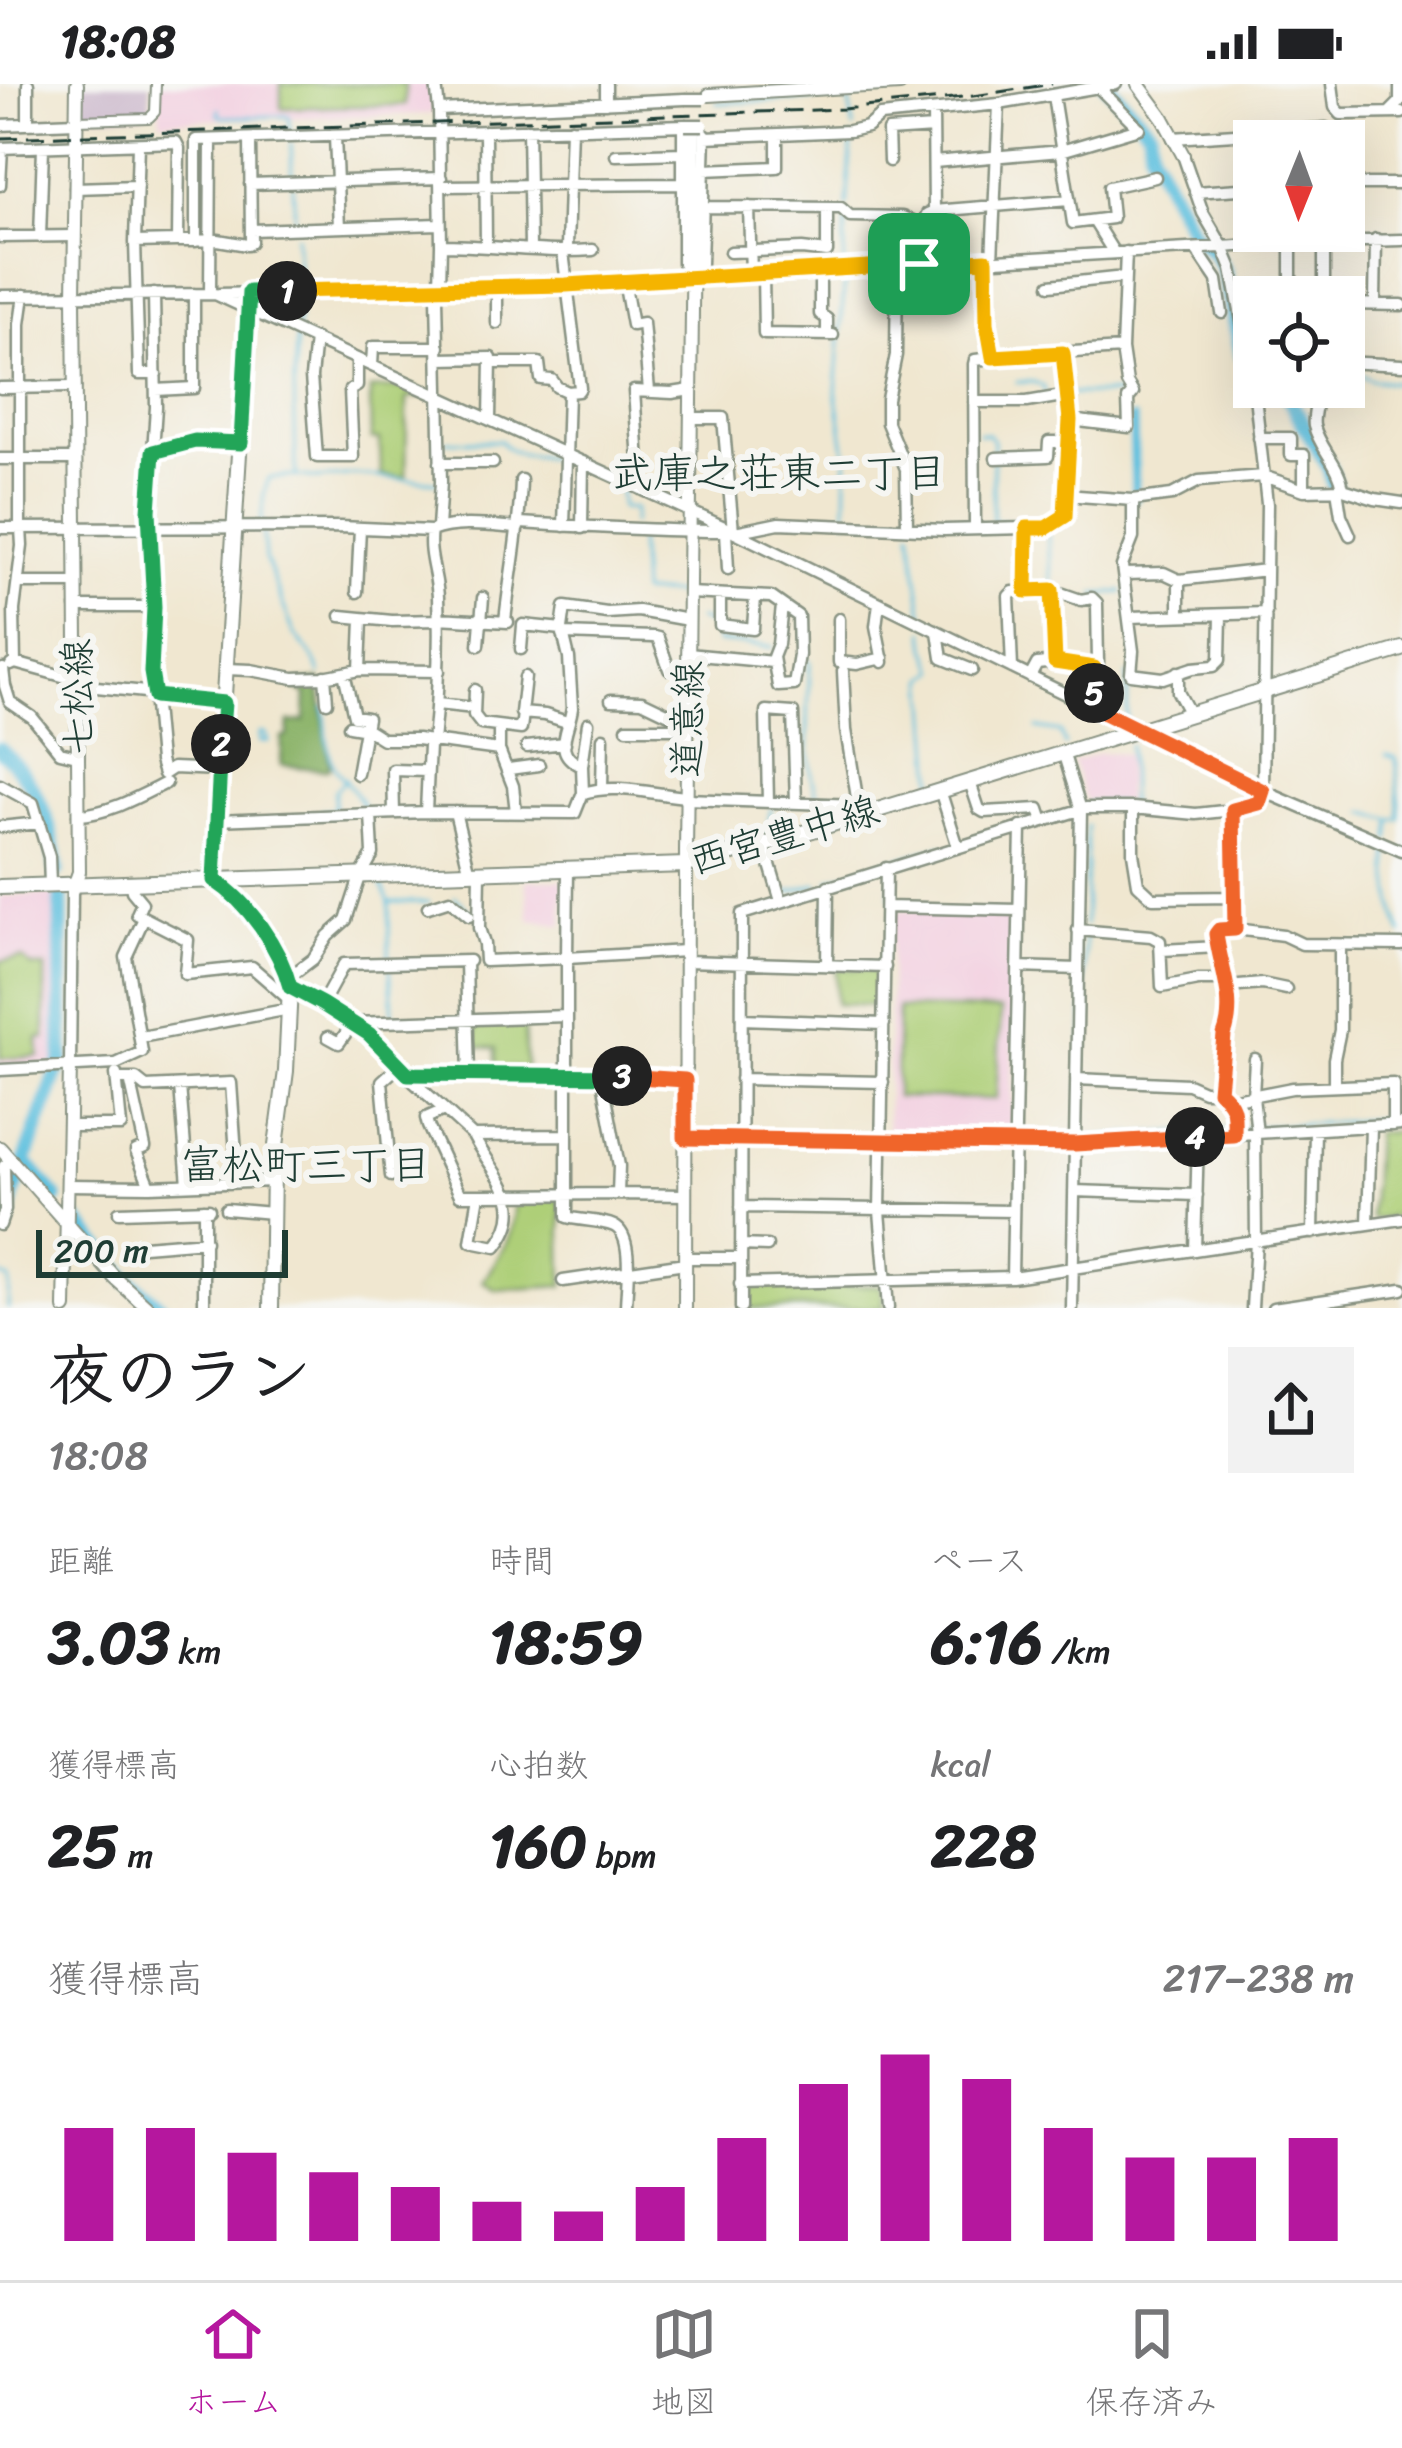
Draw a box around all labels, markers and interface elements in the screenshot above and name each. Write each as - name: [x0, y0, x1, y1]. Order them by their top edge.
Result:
- text: 18:08: [60, 2, 176, 82]
- north arrow: [1233, 120, 1365, 252]
- map controls: [1233, 120, 1365, 408]
- pin: [868, 213, 970, 315]
- icon: arrive: [886, 231, 952, 297]
- pin: 1: [257, 261, 317, 321]
- text: 1: [280, 262, 294, 320]
- button: locate: [1233, 276, 1365, 408]
- district label: 武庫之荘東二丁目: [611, 436, 947, 510]
- street label: 七松線: [41, 638, 113, 756]
- street label: 道意線: [651, 660, 723, 778]
- pin: 5: [1064, 663, 1124, 723]
- text: 5: [1084, 664, 1104, 722]
- pin: 2: [191, 714, 251, 774]
- text: 2: [211, 715, 231, 773]
- street label: 西宮豊中線: [681, 775, 887, 895]
- pin: 3: [592, 1046, 652, 1106]
- text: 3: [613, 1047, 631, 1105]
- pin: 4: [1165, 1107, 1225, 1167]
- text: 4: [1185, 1108, 1205, 1166]
- district label: 富松町三丁目: [180, 1128, 432, 1202]
- text: 200 m: [54, 1222, 149, 1280]
- scale bar: [36, 1224, 288, 1277]
- text: 夜のラン: [48, 1317, 312, 1434]
- button: share: [1228, 1347, 1354, 1473]
- text: 18:08: [48, 1421, 148, 1490]
- text: 距離: [48, 1532, 114, 1590]
- text: 時間: [489, 1532, 555, 1590]
- text: ペース: [931, 1532, 1028, 1590]
- text: 3.03: [48, 1590, 170, 1696]
- text: 18:59: [489, 1590, 643, 1696]
- text: 6:16: [931, 1590, 1043, 1696]
- text: km: [170, 1623, 221, 1681]
- text: /km: [1043, 1623, 1111, 1681]
- text: 獲得標高: [48, 1736, 180, 1794]
- text: 心拍数: [489, 1736, 588, 1794]
- text: kcal: [931, 1736, 991, 1794]
- text: 25: [48, 1794, 119, 1900]
- text: 160: [489, 1794, 587, 1900]
- text: 228: [931, 1794, 1036, 1900]
- text: m: [119, 1827, 153, 1885]
- text: bpm: [587, 1827, 657, 1885]
- text: 獲得標高: [48, 1944, 204, 2013]
- text: 217–238 m: [1163, 1944, 1354, 2013]
- tab: ホーム: [184, 2301, 282, 2431]
- tab: 地図: [651, 2301, 717, 2431]
- tab: 保存済み: [1086, 2301, 1218, 2431]

